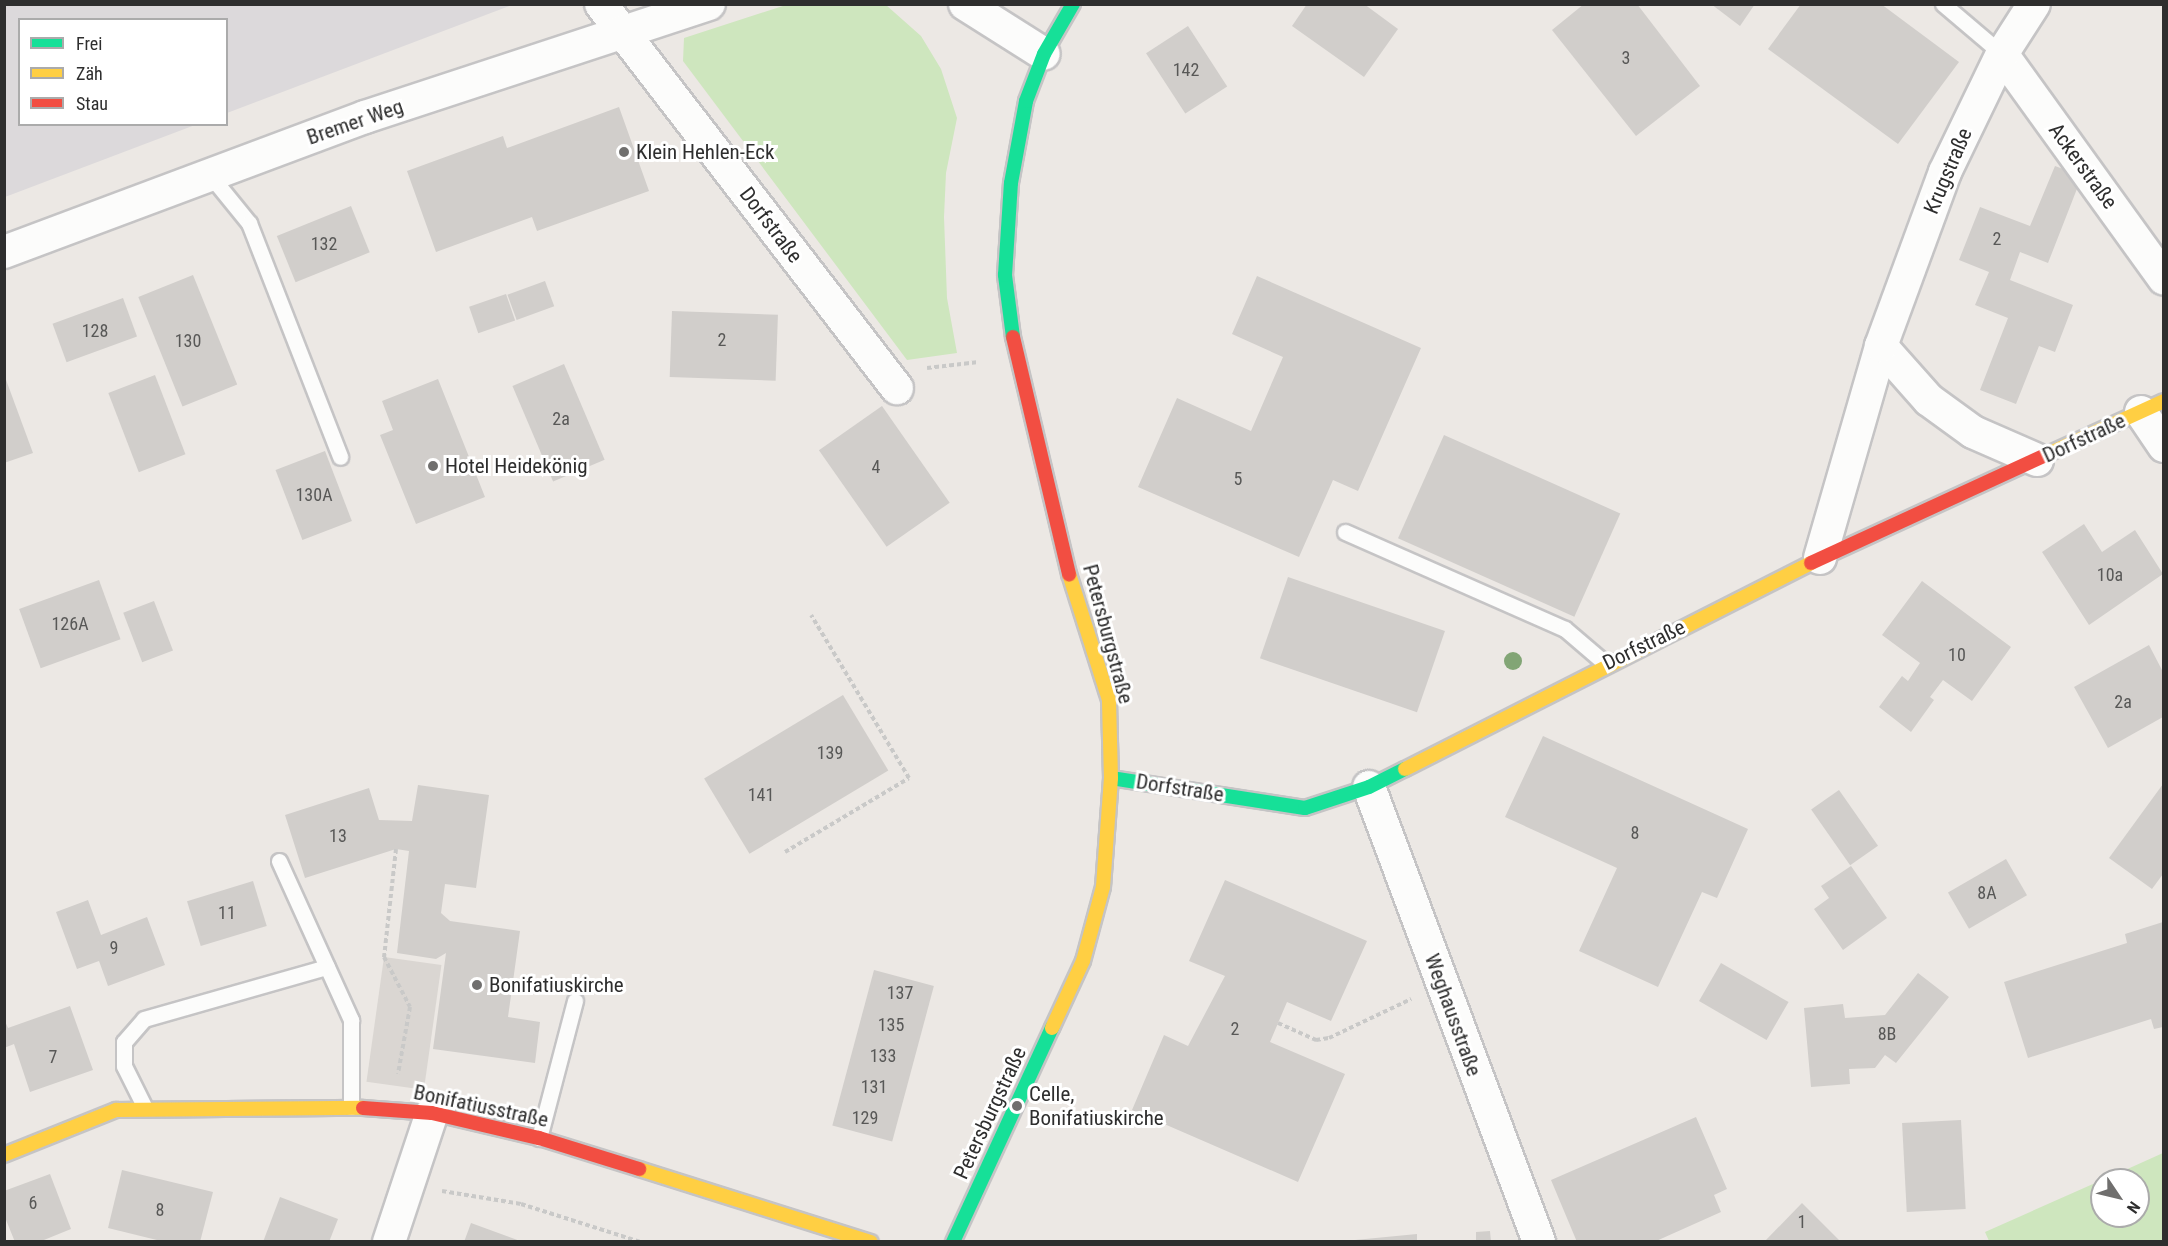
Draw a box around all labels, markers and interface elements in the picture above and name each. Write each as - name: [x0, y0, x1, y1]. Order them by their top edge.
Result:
- legend: [18, 18, 228, 126]
- text: Frei: [76, 33, 102, 54]
- house number: 3: [1622, 47, 1630, 69]
- house number: 142: [1173, 59, 1199, 81]
- text: Zäh: [76, 63, 103, 84]
- text: Stau: [76, 93, 108, 114]
- street label: Bremer Weg: [303, 94, 407, 150]
- street label: Ackerstraße: [2043, 118, 2123, 214]
- street label: Krugstraße: [1919, 124, 1977, 218]
- place label: Klein Hehlen-Eck: [636, 139, 774, 165]
- marker: Klein Hehlen-Eck: [617, 145, 631, 159]
- street label: Dorfstraße: [734, 182, 808, 268]
- house number: 2: [1993, 228, 2001, 250]
- house number: 132: [311, 233, 337, 255]
- house number: 128: [82, 320, 108, 342]
- house number: 2: [718, 329, 726, 351]
- house number: 130: [175, 330, 201, 352]
- house number: 2a: [552, 408, 570, 430]
- street label: Dorfstraße: [2039, 408, 2129, 468]
- place label: Hotel Heidekönig: [445, 453, 588, 479]
- house number: 4: [872, 456, 880, 478]
- marker: Hotel Heidekönig: [426, 459, 440, 473]
- house number: 5: [1234, 468, 1242, 490]
- house number: 130A: [295, 484, 333, 506]
- street label: Petersburgstraße: [1077, 562, 1139, 706]
- house number: 10a: [2097, 564, 2123, 586]
- house number: 126A: [51, 613, 89, 635]
- street label: Dorfstraße: [1599, 614, 1689, 676]
- house number: 10: [1948, 644, 1966, 666]
- house number: 2a: [2114, 691, 2132, 713]
- house number: 139: [817, 742, 843, 764]
- street label: Dorfstraße: [1134, 769, 1226, 807]
- house number: 141: [748, 784, 774, 806]
- house number: 8: [1631, 822, 1639, 844]
- house number: 13: [329, 825, 347, 847]
- house number: 8A: [1977, 882, 1997, 904]
- house number: 11: [218, 902, 236, 924]
- house number: 9: [110, 937, 118, 959]
- street label: Weghausstraße: [1419, 950, 1487, 1080]
- place label: Bonifatiuskirche: [489, 972, 624, 998]
- marker: Bonifatiuskirche: [470, 978, 484, 992]
- house number: 137: [887, 982, 913, 1004]
- house number: 135: [878, 1014, 904, 1036]
- house number: 2: [1231, 1018, 1239, 1040]
- house number: 8B: [1878, 1023, 1896, 1045]
- street label: Petersburgstraße: [948, 1043, 1032, 1183]
- house number: 133: [870, 1045, 896, 1067]
- house number: 7: [49, 1046, 57, 1068]
- house number: 131: [861, 1076, 887, 1098]
- street label: Bonifatiusstraße: [411, 1079, 551, 1133]
- place label: Celle, Bonifatiuskirche: [1029, 1081, 1164, 1131]
- marker: Celle, Bonifatiuskirche: [1010, 1099, 1024, 1113]
- house number: 129: [852, 1107, 878, 1129]
- north arrow: [2090, 1168, 2150, 1228]
- house number: 6: [29, 1192, 37, 1214]
- text: N: [2123, 1198, 2144, 1217]
- house number: 8: [156, 1199, 164, 1221]
- house number: 1: [1798, 1211, 1806, 1233]

